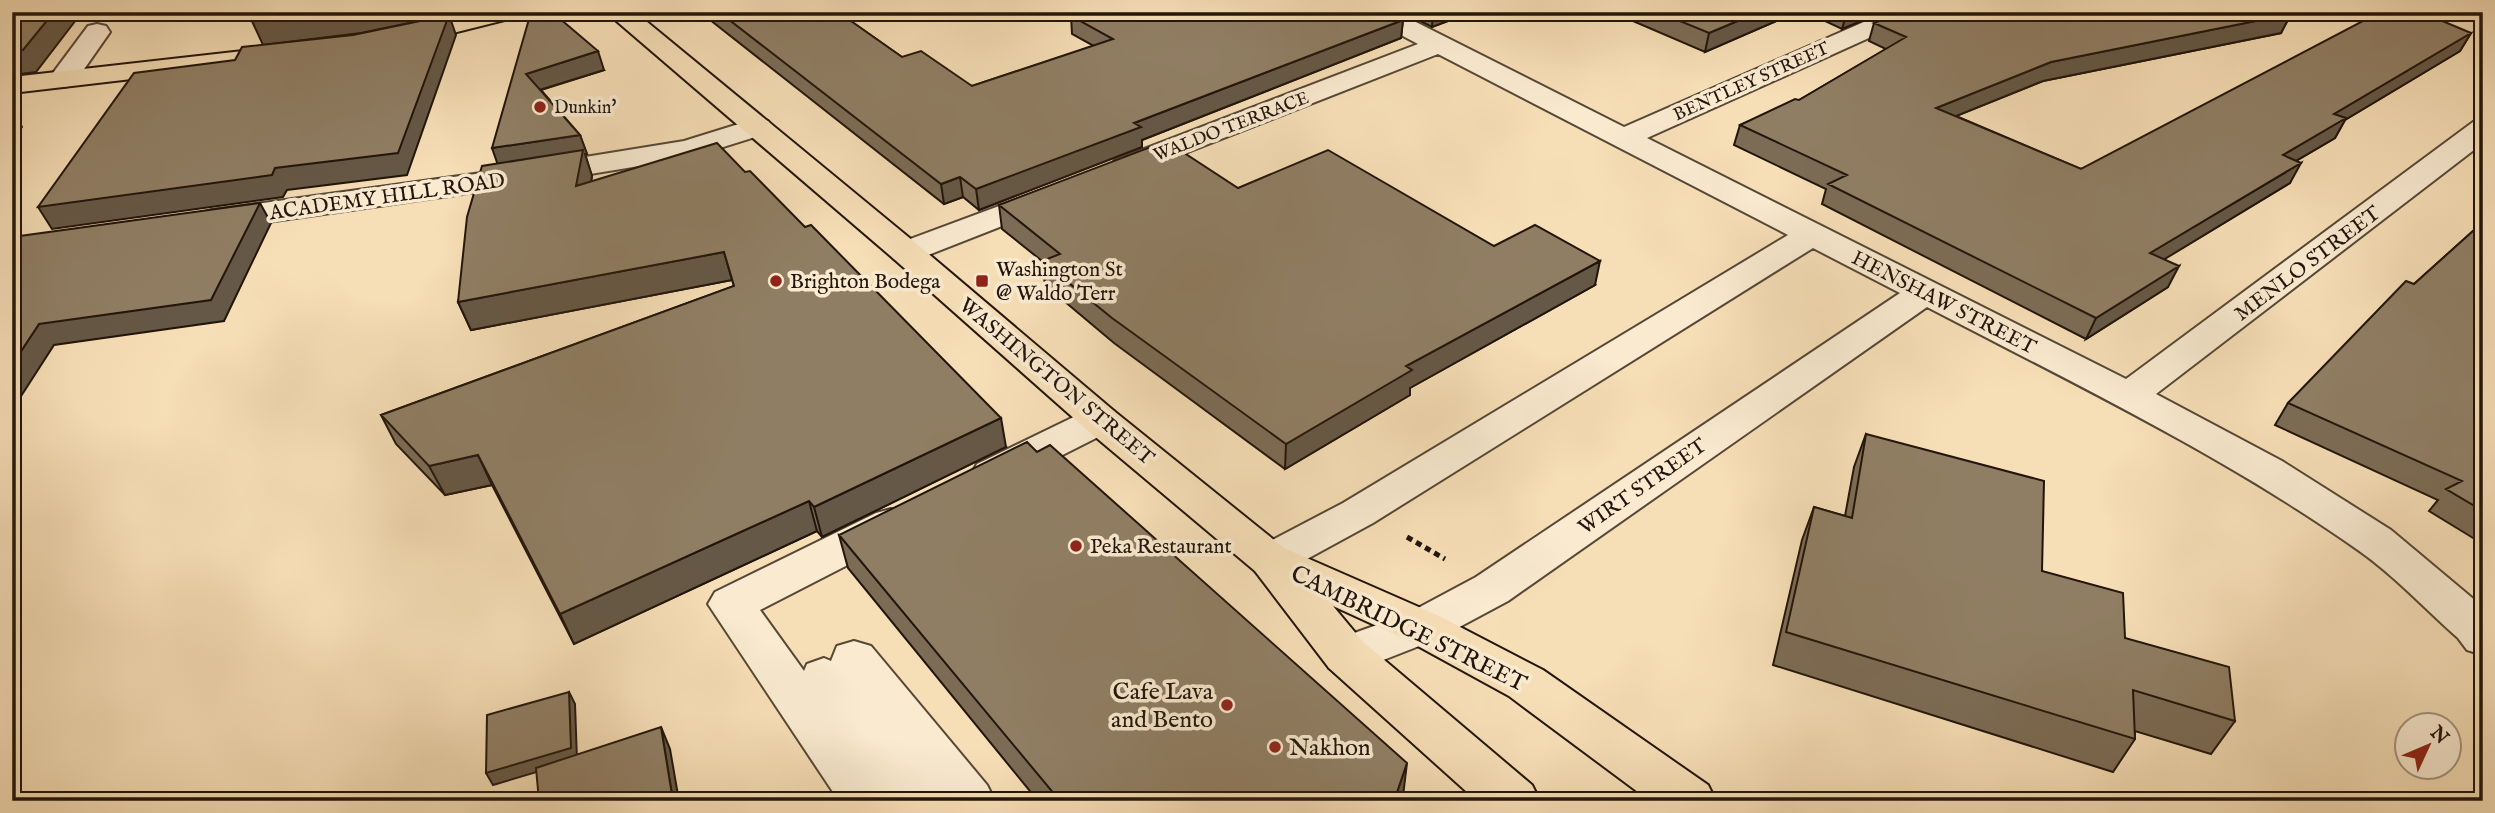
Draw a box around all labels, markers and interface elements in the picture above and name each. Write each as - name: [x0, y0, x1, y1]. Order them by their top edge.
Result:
- street label: BENTLEY STREET: [1670, 38, 1833, 127]
- street label: WALDO TERRACE: [1151, 87, 1313, 168]
- place label: Dunkin': [554, 97, 616, 120]
- marker: Dunkin': [532, 99, 548, 115]
- street label: ACADEMY HILL ROAD: [267, 168, 507, 228]
- street label: MENLO STREET: [2230, 200, 2387, 328]
- street label: HENSHAW STREET: [1847, 245, 2041, 362]
- place label: Washington St @ Waldo Terr: [996, 257, 1123, 308]
- place label: Brighton Bodega: [790, 269, 941, 296]
- marker: Brighton Bodega: [768, 273, 784, 289]
- marker: Washington St @ Waldo Terr: [974, 273, 990, 289]
- street label: WASHINGTON STREET: [953, 292, 1160, 472]
- street label: WIRT STREET: [1573, 433, 1713, 542]
- place label: Peka Restaurant: [1090, 534, 1232, 561]
- marker: Peka Restaurant: [1068, 538, 1084, 554]
- street label: CAMBRIDGE STREET: [1285, 559, 1532, 700]
- place label: Cafe Lava and Bento: [1111, 677, 1214, 736]
- marker: Cafe Lava and Bento: [1219, 697, 1235, 713]
- north arrow: [2394, 712, 2464, 782]
- text: N: [2424, 721, 2454, 750]
- place label: Nakhon: [1289, 733, 1371, 764]
- marker: Nakhon: [1267, 739, 1283, 755]

